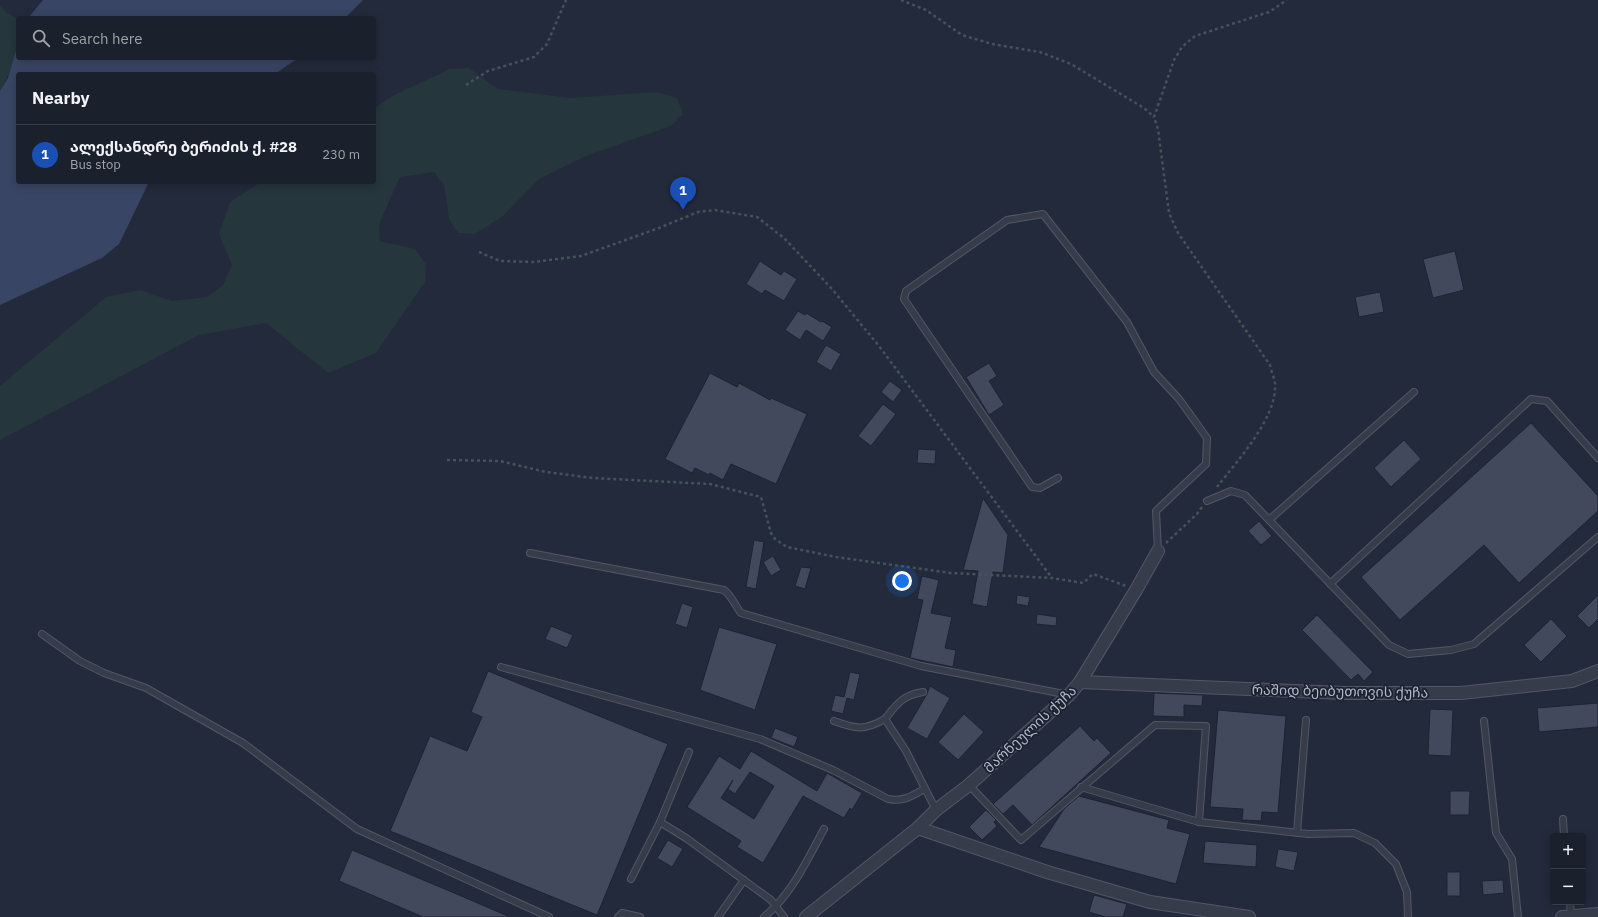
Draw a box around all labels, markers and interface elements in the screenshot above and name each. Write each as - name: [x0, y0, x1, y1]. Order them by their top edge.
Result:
- search box: [16, 16, 376, 60]
- icon: search: [30, 27, 52, 49]
- text: Search here: [62, 29, 142, 48]
- text: Nearby: [32, 87, 90, 109]
- text: ალექსანდრე ბერიძის ქ. #28: [70, 137, 297, 156]
- text: 1: [41, 146, 49, 163]
- text: 230 m: [322, 146, 360, 163]
- text: Bus stop: [70, 156, 121, 173]
- pin: 1: [670, 177, 696, 210]
- your location: [892, 571, 912, 591]
- street label: რაშიდ ბეიბუთოვის ქუჩა: [1252, 680, 1428, 702]
- street label: მარნეულის ქუჩა: [980, 681, 1080, 777]
- map controls: [1550, 833, 1586, 905]
- button: +: [1550, 833, 1586, 869]
- button: −: [1550, 869, 1586, 905]

